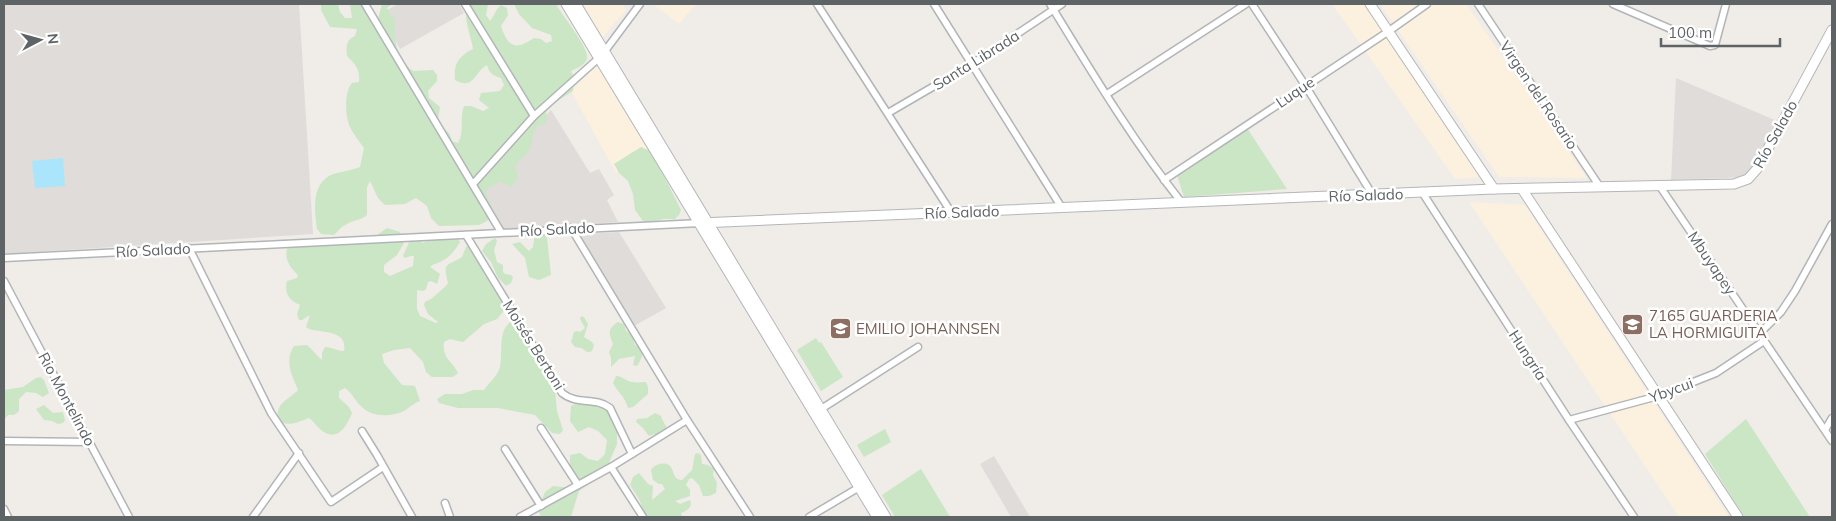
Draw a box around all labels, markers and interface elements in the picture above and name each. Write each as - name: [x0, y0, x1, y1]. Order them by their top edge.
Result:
- north arrow: [15, 15, 65, 65]
- scale bar: [1661, 15, 1780, 47]
- text: 100 m: [1668, 23, 1712, 42]
- street label: Santa Librada: [929, 26, 1023, 94]
- text: N: [43, 32, 62, 45]
- street label: Virgen del Rosario: [1496, 37, 1582, 153]
- street label: Luque: [1272, 72, 1318, 112]
- street label: Río Salado: [1749, 97, 1801, 171]
- street label: Río Salado: [1328, 184, 1404, 206]
- street label: Río Salado: [924, 201, 1000, 223]
- street label: Río Salado: [519, 218, 595, 240]
- street label: Mbuyapey: [1684, 228, 1740, 298]
- street label: Río Salado: [115, 239, 191, 261]
- street label: Moisés Bertoni: [499, 297, 569, 393]
- place label: 7165 GUARDERIA LA HORMIGUITA: [1649, 306, 1777, 342]
- school or university icon: 7165 GUARDERIA LA HORMIGUITA: [1621, 312, 1645, 336]
- school or university icon: EMILIO JOHANNSEN: [828, 316, 852, 340]
- place label: EMILIO JOHANNSEN: [856, 319, 1000, 338]
- street label: Hungría: [1505, 326, 1551, 384]
- street label: Rio Montelindo: [34, 349, 100, 449]
- street label: Ybycui: [1645, 373, 1696, 407]

